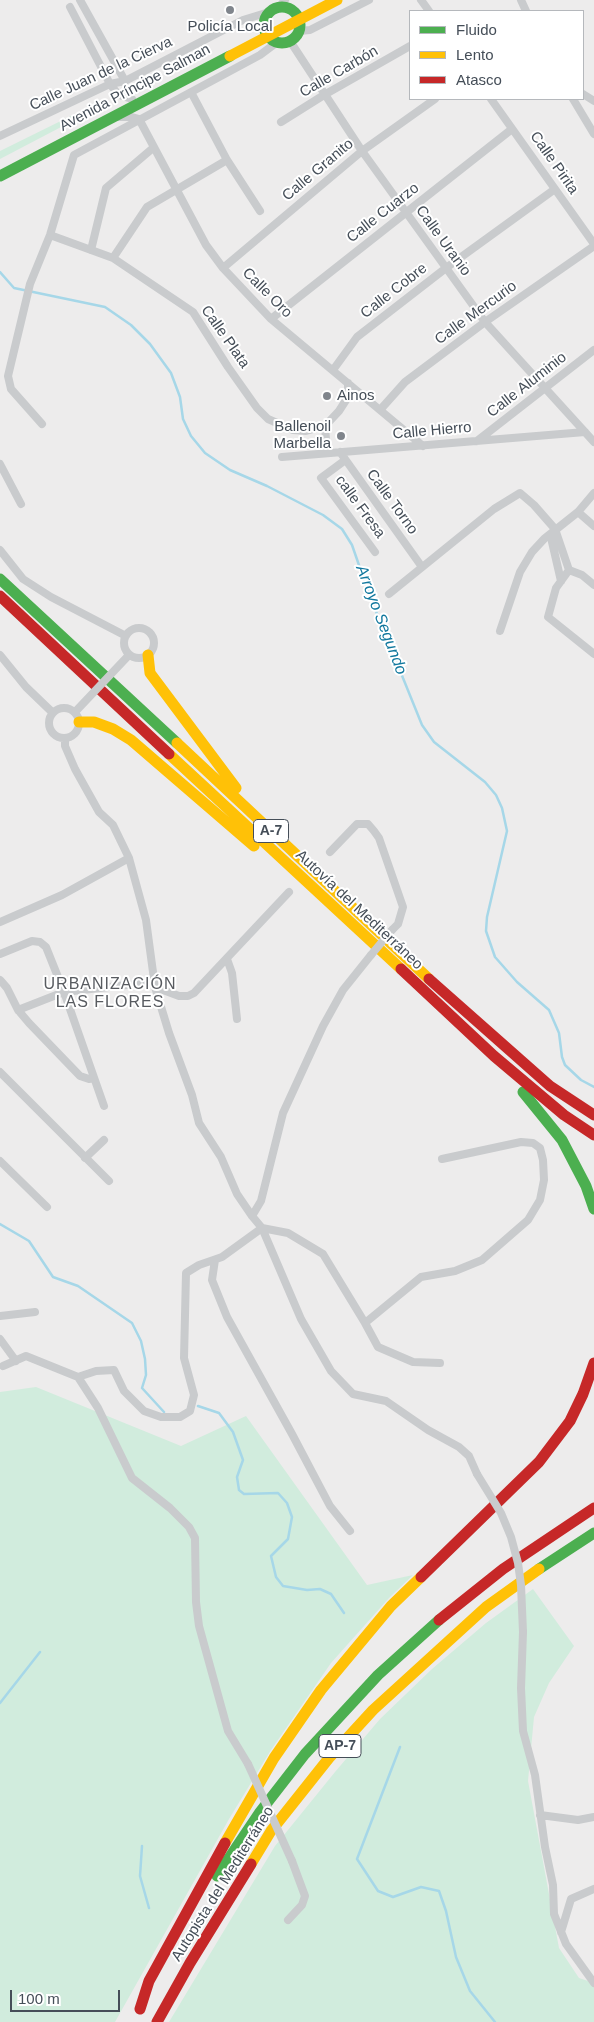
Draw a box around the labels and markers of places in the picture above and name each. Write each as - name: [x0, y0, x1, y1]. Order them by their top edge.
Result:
- marker: Policía Local: [224, 4, 236, 16]
- place label: Policía Local: [187, 18, 273, 36]
- place label: Ainos: [337, 387, 375, 405]
- marker: Ainos: [321, 390, 333, 402]
- place label: Ballenoil Marbella: [273, 418, 331, 453]
- marker: Ballenoil Marbella: [335, 430, 347, 442]

